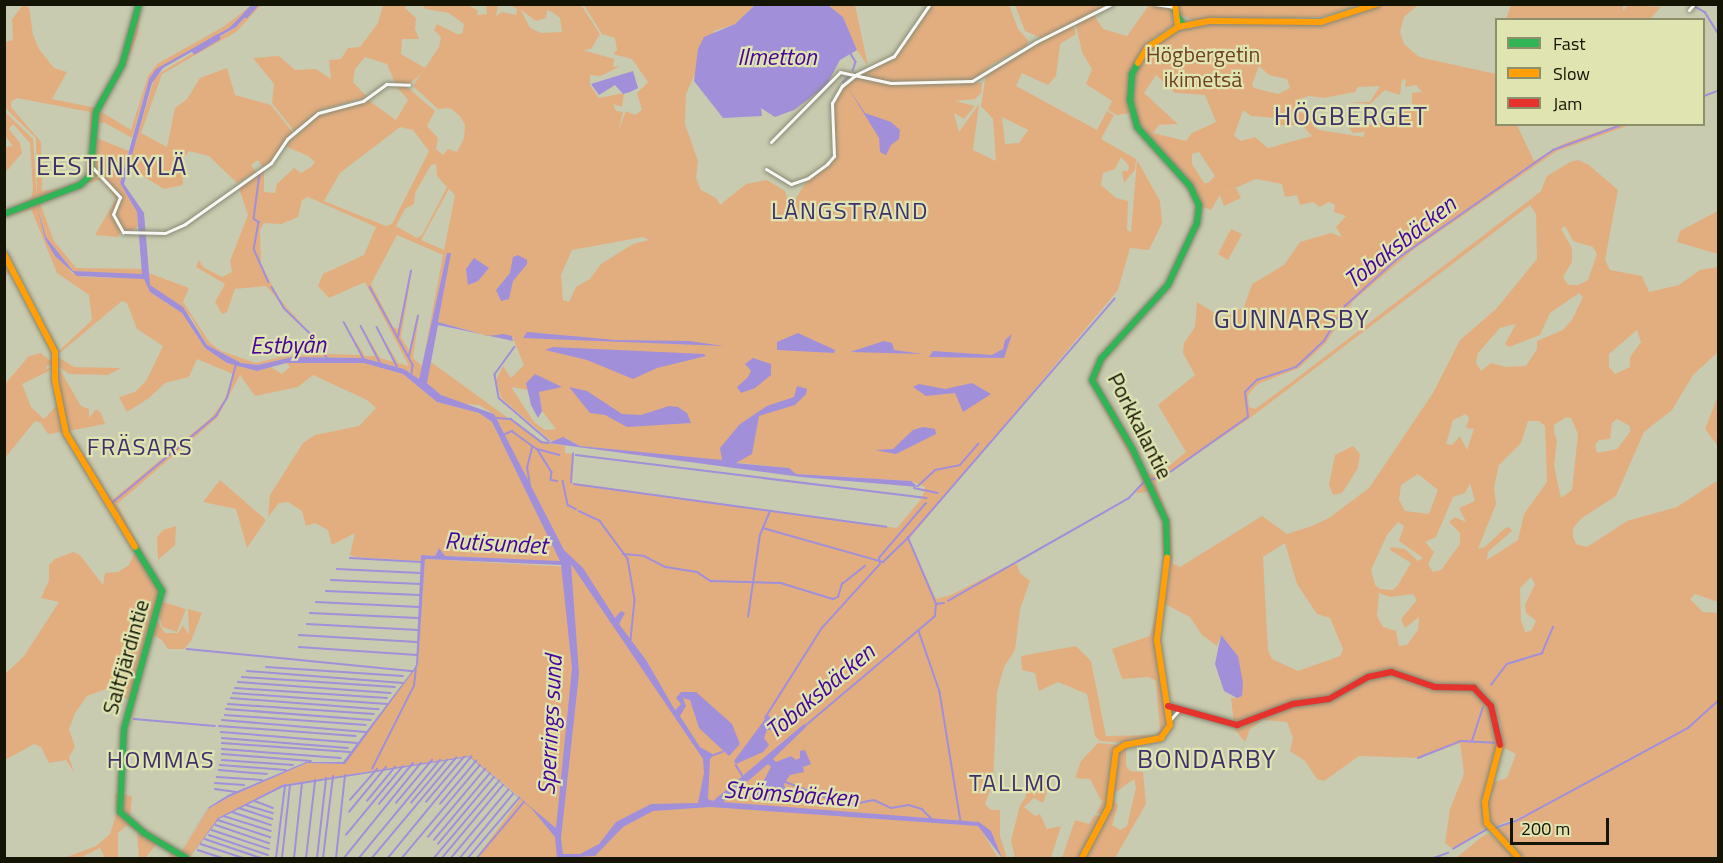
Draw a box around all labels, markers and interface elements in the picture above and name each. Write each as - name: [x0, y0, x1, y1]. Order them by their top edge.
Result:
- legend: [1495, 18, 1705, 126]
- text: Fast: [1553, 30, 1586, 57]
- park label: Högbergetin ikimetsä: [1146, 41, 1260, 92]
- water label: Ilmetton: [737, 43, 817, 71]
- text: Slow: [1553, 60, 1590, 87]
- text: Jam: [1553, 90, 1582, 117]
- district label: HÖGBERGET: [1274, 100, 1428, 132]
- district label: EESTINKYLÄ: [36, 150, 188, 182]
- water label: Tobaksbäcken: [1339, 190, 1461, 294]
- district label: LÅNGSTRAND: [771, 197, 929, 225]
- district label: GUNNARSBY: [1214, 303, 1370, 335]
- water label: Estbyån: [250, 330, 326, 360]
- street label: Porkkalantie: [1102, 368, 1178, 484]
- district label: FRÄSARS: [87, 433, 193, 461]
- water label: Rutisundet: [444, 526, 548, 560]
- street label: Saltfjärdintie: [97, 597, 155, 717]
- water label: Tobaksbäcken: [760, 637, 880, 745]
- water label: Sperrings sund: [532, 654, 568, 796]
- district label: BONDARBY: [1137, 743, 1277, 775]
- district label: HOMMAS: [107, 746, 215, 774]
- district label: TALLMO: [969, 769, 1063, 797]
- water label: Strömsbäcken: [723, 775, 859, 813]
- scale bar: [1513, 806, 1612, 844]
- text: 200 m: [1521, 815, 1570, 842]

